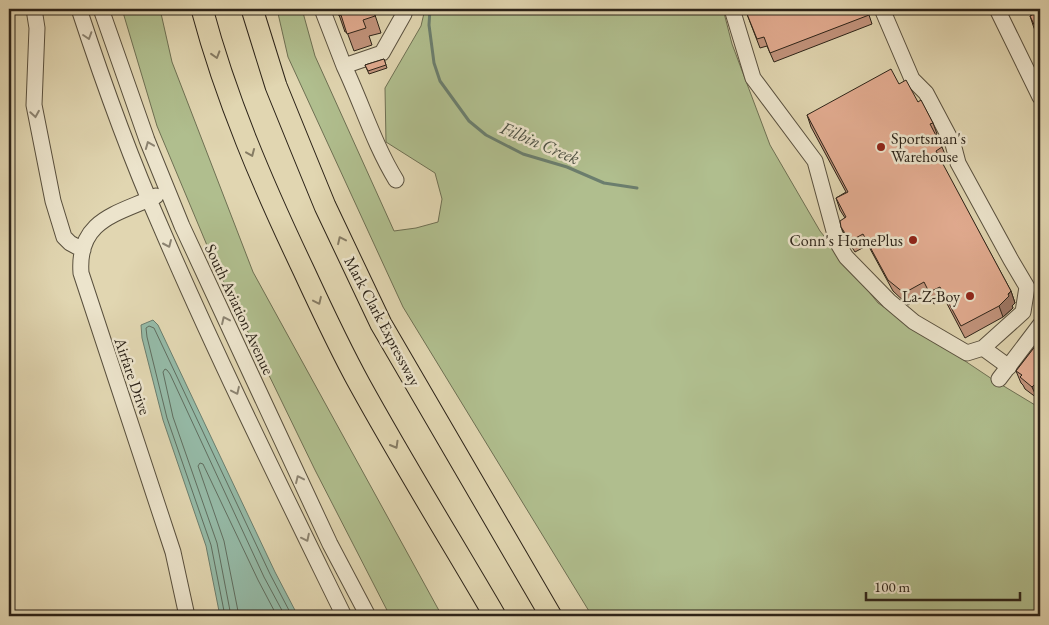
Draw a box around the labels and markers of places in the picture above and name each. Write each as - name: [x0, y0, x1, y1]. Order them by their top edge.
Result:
- place label: Sportsman's Warehouse: [891, 128, 966, 167]
- marker: Sportsman's Warehouse: [875, 141, 887, 153]
- place label: Conn's HomePlus: [789, 230, 903, 251]
- marker: Conn's HomePlus: [907, 234, 919, 246]
- place label: La-Z-Boy: [902, 286, 961, 307]
- marker: La-Z-Boy: [964, 290, 976, 302]

